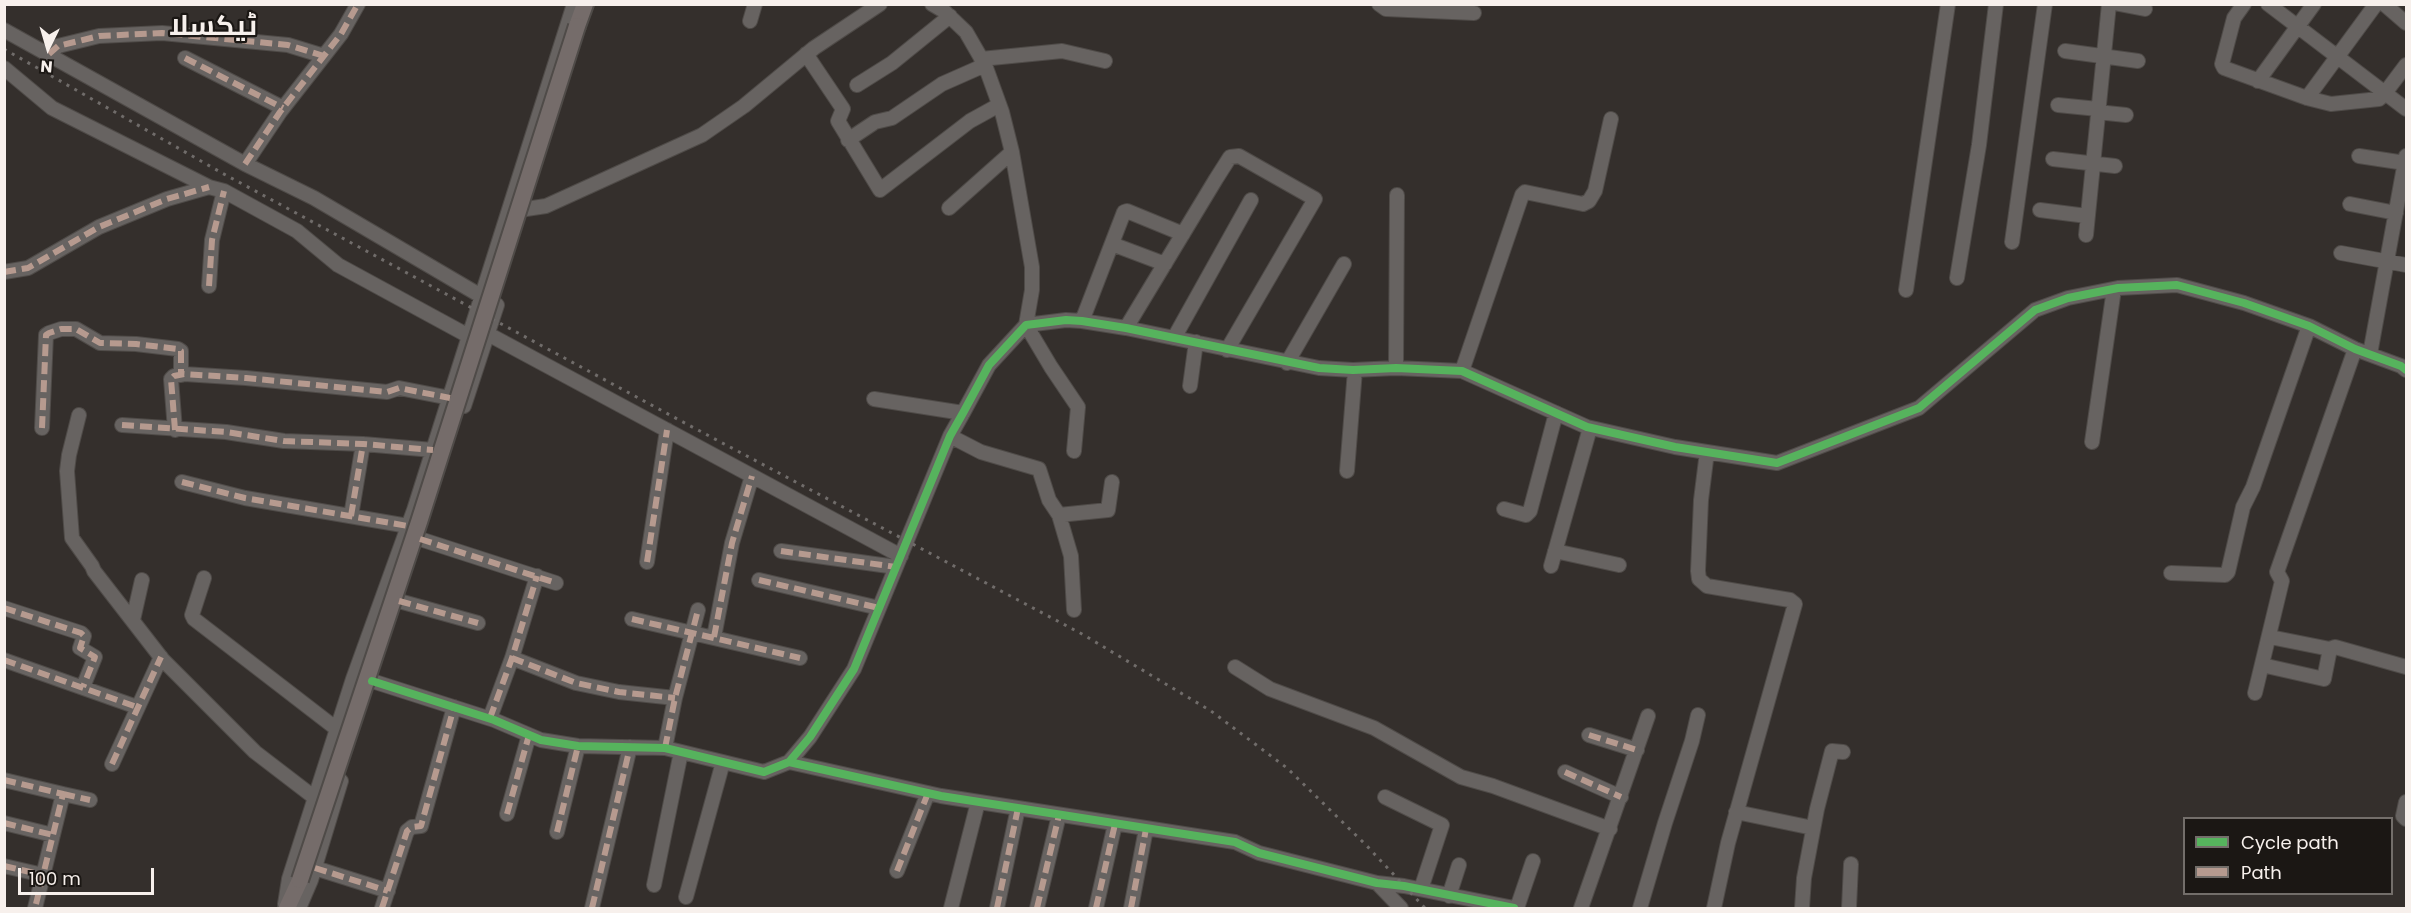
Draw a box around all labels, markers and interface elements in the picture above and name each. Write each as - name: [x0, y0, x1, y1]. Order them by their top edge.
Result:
- district label: ٹیکسلا: [169, 11, 257, 45]
- north arrow: [18, 18, 78, 78]
- text: N: [39, 54, 53, 78]
- legend: [2183, 817, 2393, 895]
- text: Cycle path: [2241, 830, 2339, 855]
- scale bar: [21, 856, 158, 894]
- text: Path: [2241, 860, 2282, 885]
- text: 100 m: [29, 866, 81, 891]

